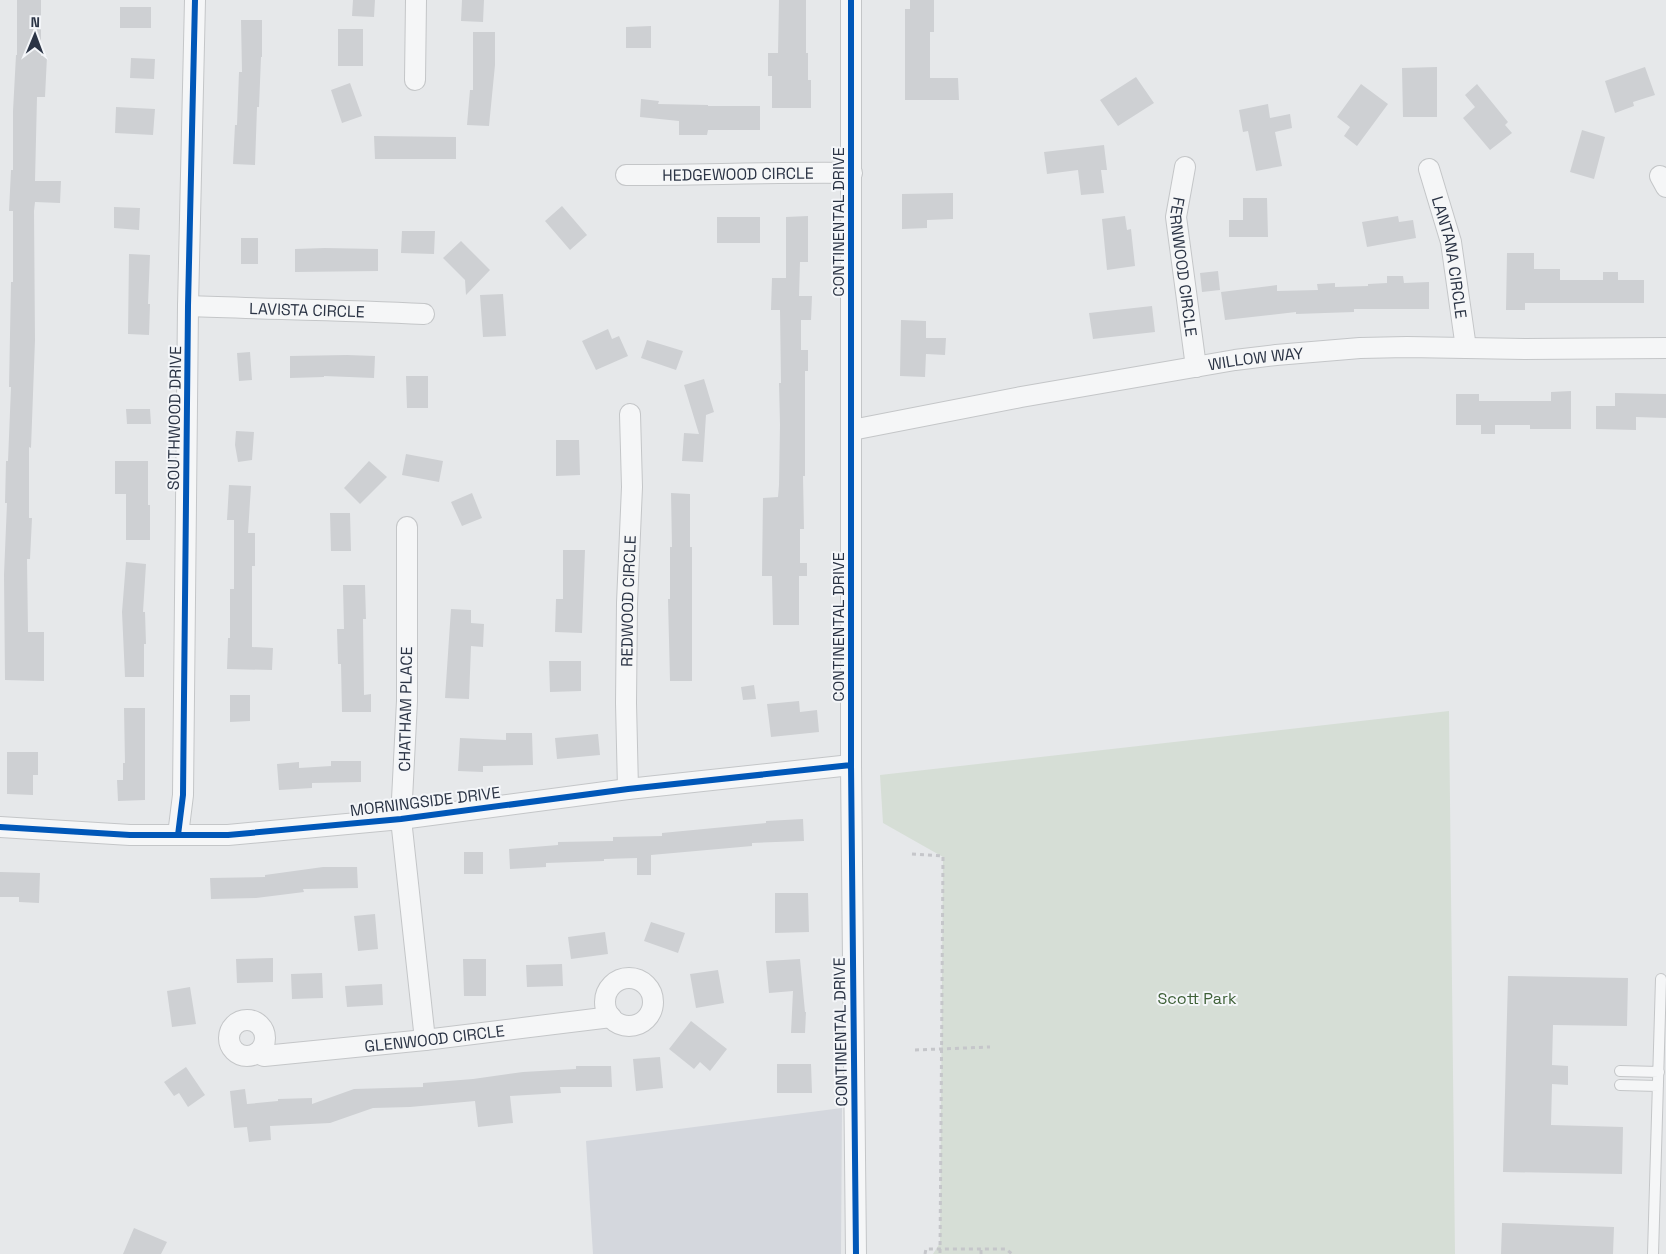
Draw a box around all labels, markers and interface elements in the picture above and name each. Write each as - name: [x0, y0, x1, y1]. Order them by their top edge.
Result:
- north arrow: [10, 10, 60, 60]
- text: N: [30, 13, 40, 31]
- street label: CONTINENTAL DRIVE: [828, 147, 849, 297]
- street label: HEDGEWOOD CIRCLE: [662, 163, 814, 186]
- street label: LANTANA CIRCLE: [1427, 194, 1472, 320]
- street label: FERNWOOD CIRCLE: [1165, 195, 1202, 338]
- street label: LAVISTA CIRCLE: [249, 298, 365, 322]
- street label: WILLOW WAY: [1206, 343, 1304, 375]
- street label: SOUTHWOOD DRIVE: [163, 346, 186, 490]
- street label: REDWOOD CIRCLE: [616, 535, 641, 667]
- street label: CONTINENTAL DRIVE: [828, 552, 849, 702]
- street label: CHATHAM PLACE: [394, 646, 417, 772]
- street label: MORNINGSIDE DRIVE: [349, 782, 501, 821]
- street label: CONTINENTAL DRIVE: [829, 957, 852, 1107]
- park label: Scott Park: [1157, 988, 1237, 1009]
- street label: GLENWOOD CIRCLE: [363, 1020, 506, 1057]

